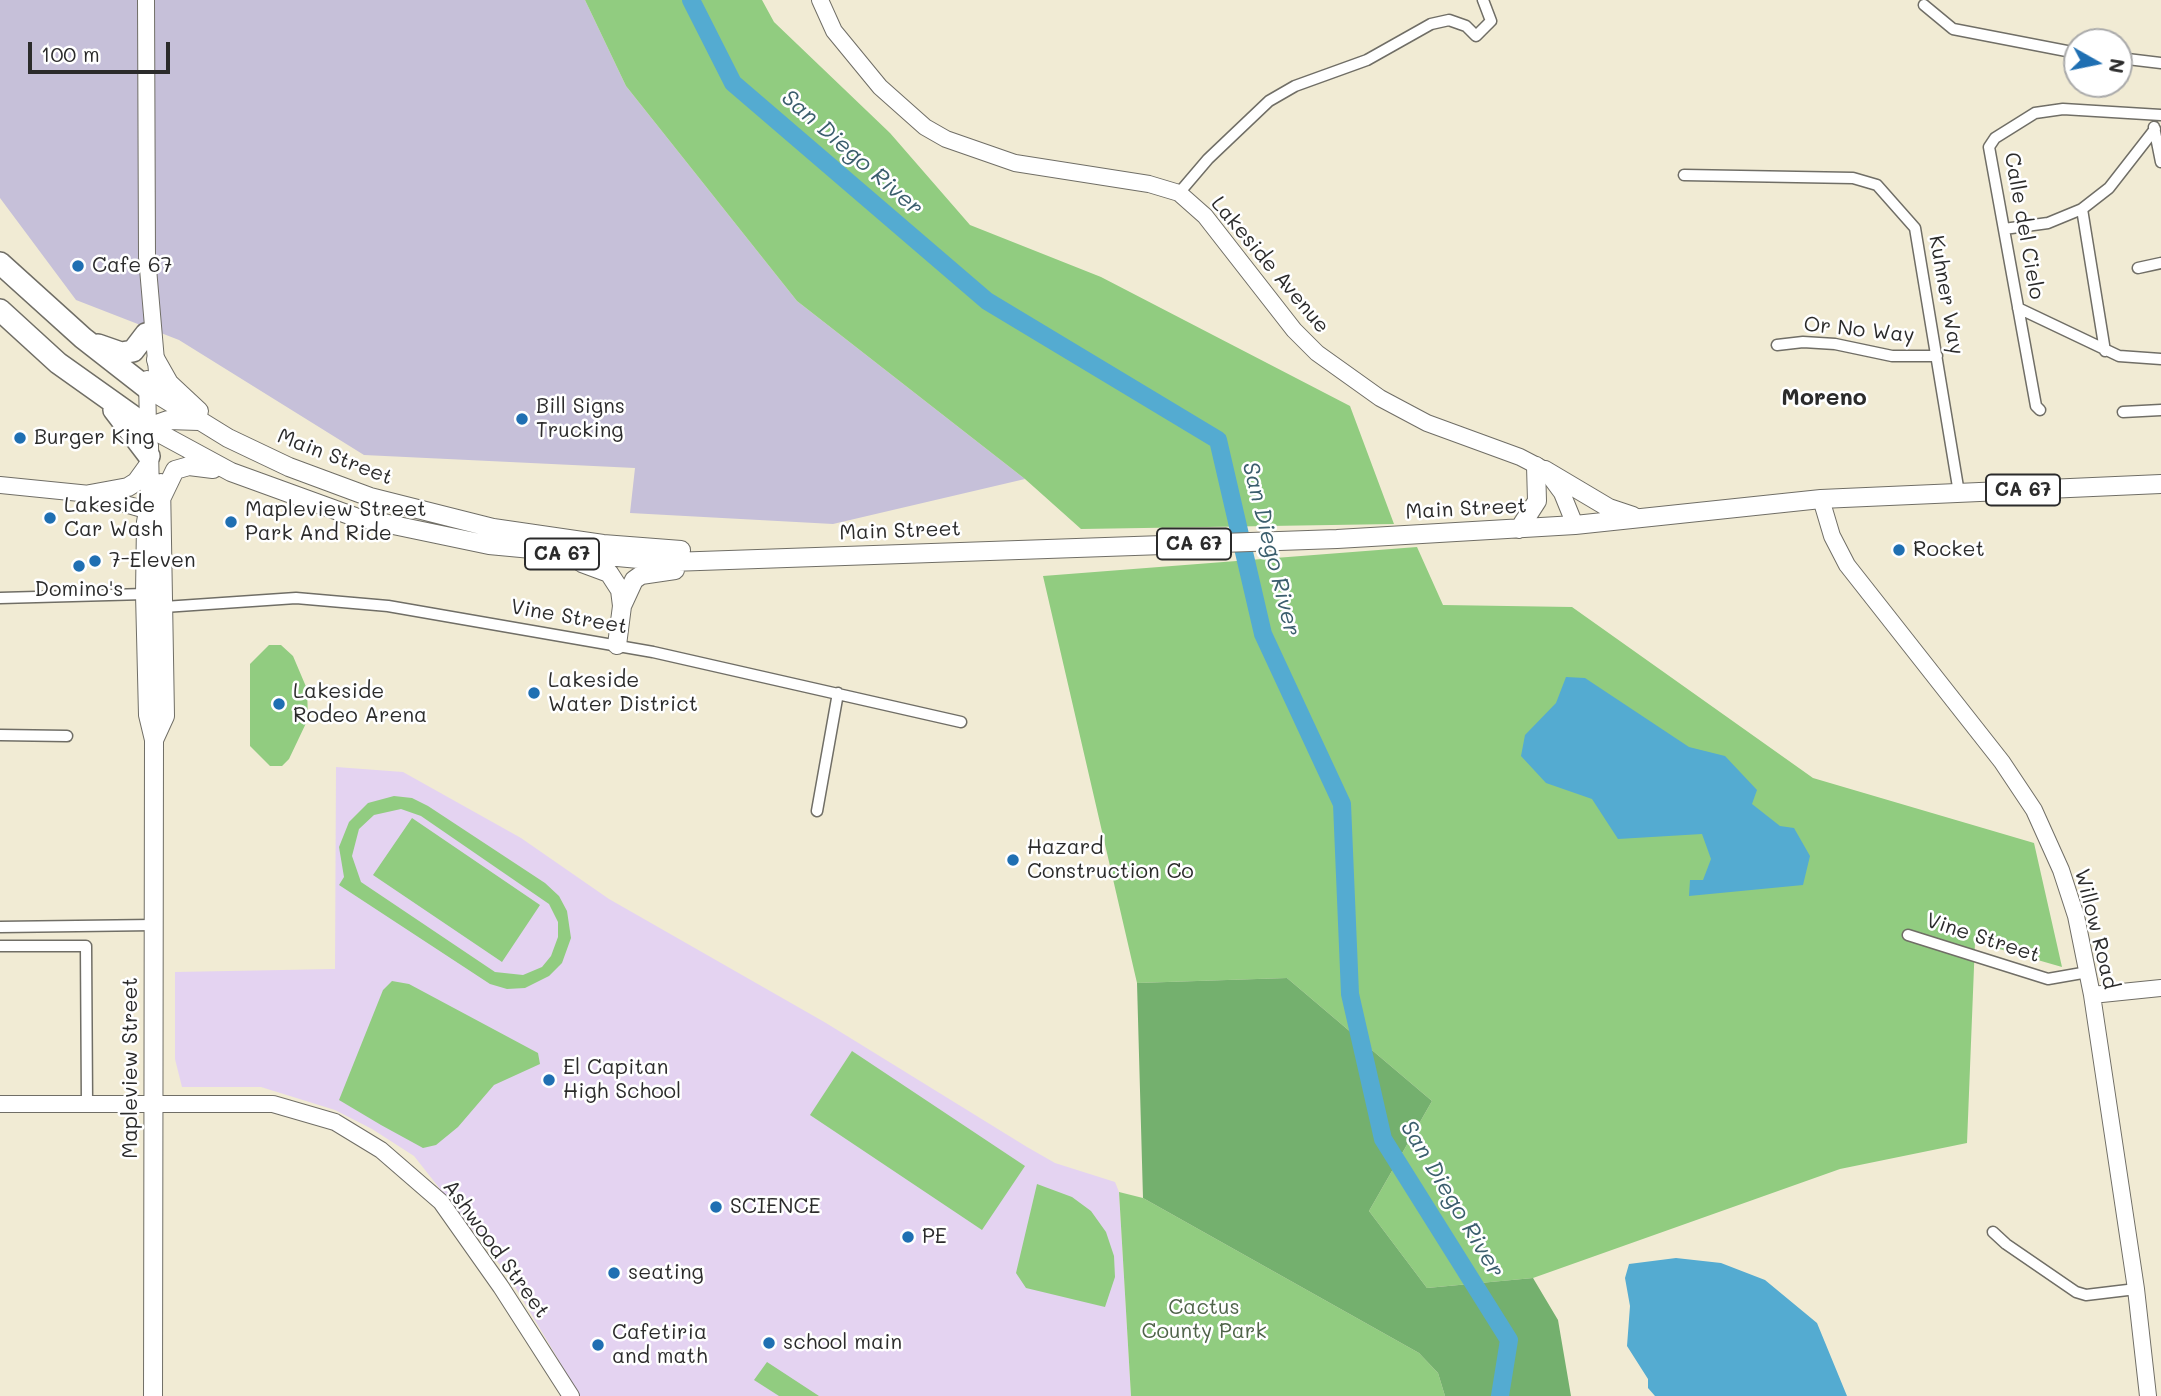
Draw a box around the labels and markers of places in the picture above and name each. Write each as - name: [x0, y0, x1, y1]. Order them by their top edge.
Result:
- place label: Cafe 67: [92, 253, 172, 279]
- marker: Cafe 67: [70, 258, 86, 274]
- place label: Bill Signs Trucking: [536, 394, 625, 444]
- marker: Bill Signs Trucking: [514, 411, 530, 427]
- place label: Burger King: [34, 425, 154, 451]
- marker: Burger King: [12, 430, 28, 446]
- place label: Lakeside Car Wash: [64, 493, 163, 543]
- place label: Mapleview Street Park And Ride: [245, 497, 426, 547]
- marker: Lakeside Car Wash: [42, 510, 58, 526]
- marker: Mapleview Street Park And Ride: [223, 514, 239, 530]
- place label: Rocket: [1913, 537, 1985, 563]
- marker: Rocket: [1891, 542, 1907, 558]
- place label: 7-Eleven: [109, 548, 196, 574]
- marker: 7-Eleven: [87, 553, 103, 569]
- marker: Domino's: [71, 558, 87, 574]
- place label: Domino's: [35, 577, 123, 603]
- place label: Lakeside Water District: [548, 668, 698, 718]
- place label: Lakeside Rodeo Arena: [293, 679, 427, 729]
- marker: Lakeside Water District: [526, 685, 542, 701]
- marker: Lakeside Rodeo Arena: [271, 696, 287, 712]
- place label: Hazard Construction Co: [1027, 835, 1194, 885]
- marker: Hazard Construction Co: [1005, 852, 1021, 868]
- place label: El Capitan High School: [563, 1055, 681, 1105]
- marker: El Capitan High School: [541, 1072, 557, 1088]
- place label: SCIENCE: [730, 1194, 821, 1220]
- marker: SCIENCE: [708, 1199, 724, 1215]
- place label: PE: [922, 1224, 947, 1250]
- marker: PE: [900, 1229, 916, 1245]
- place label: seating: [628, 1260, 704, 1286]
- marker: seating: [606, 1265, 622, 1281]
- place label: Cafetiria and math: [612, 1320, 708, 1370]
- place label: school main: [783, 1330, 902, 1356]
- marker: school main: [761, 1335, 777, 1351]
- marker: Cafetiria and math: [590, 1337, 606, 1353]

